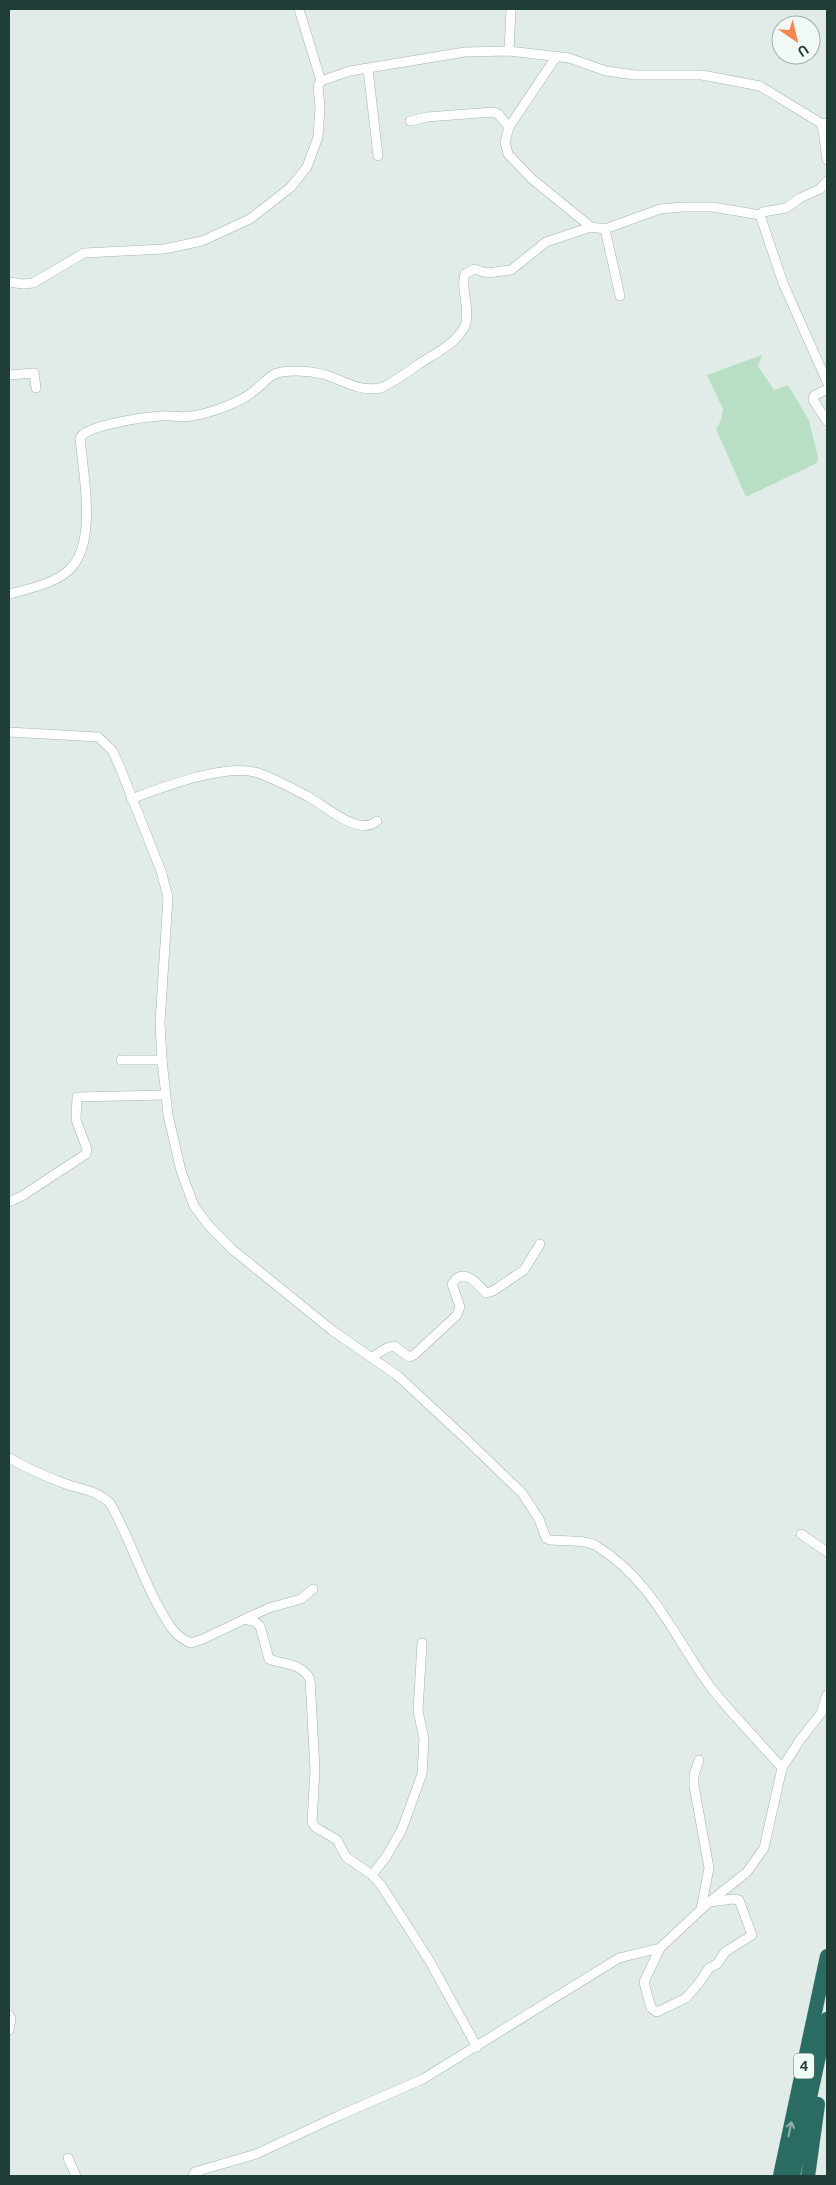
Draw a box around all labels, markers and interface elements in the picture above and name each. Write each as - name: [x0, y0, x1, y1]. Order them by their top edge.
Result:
- north arrow: [771, 15, 821, 65]
- text: U: [795, 41, 812, 60]
- road number: 4: [794, 2054, 814, 2078]
- one-way arrow: [786, 2121, 796, 2137]

